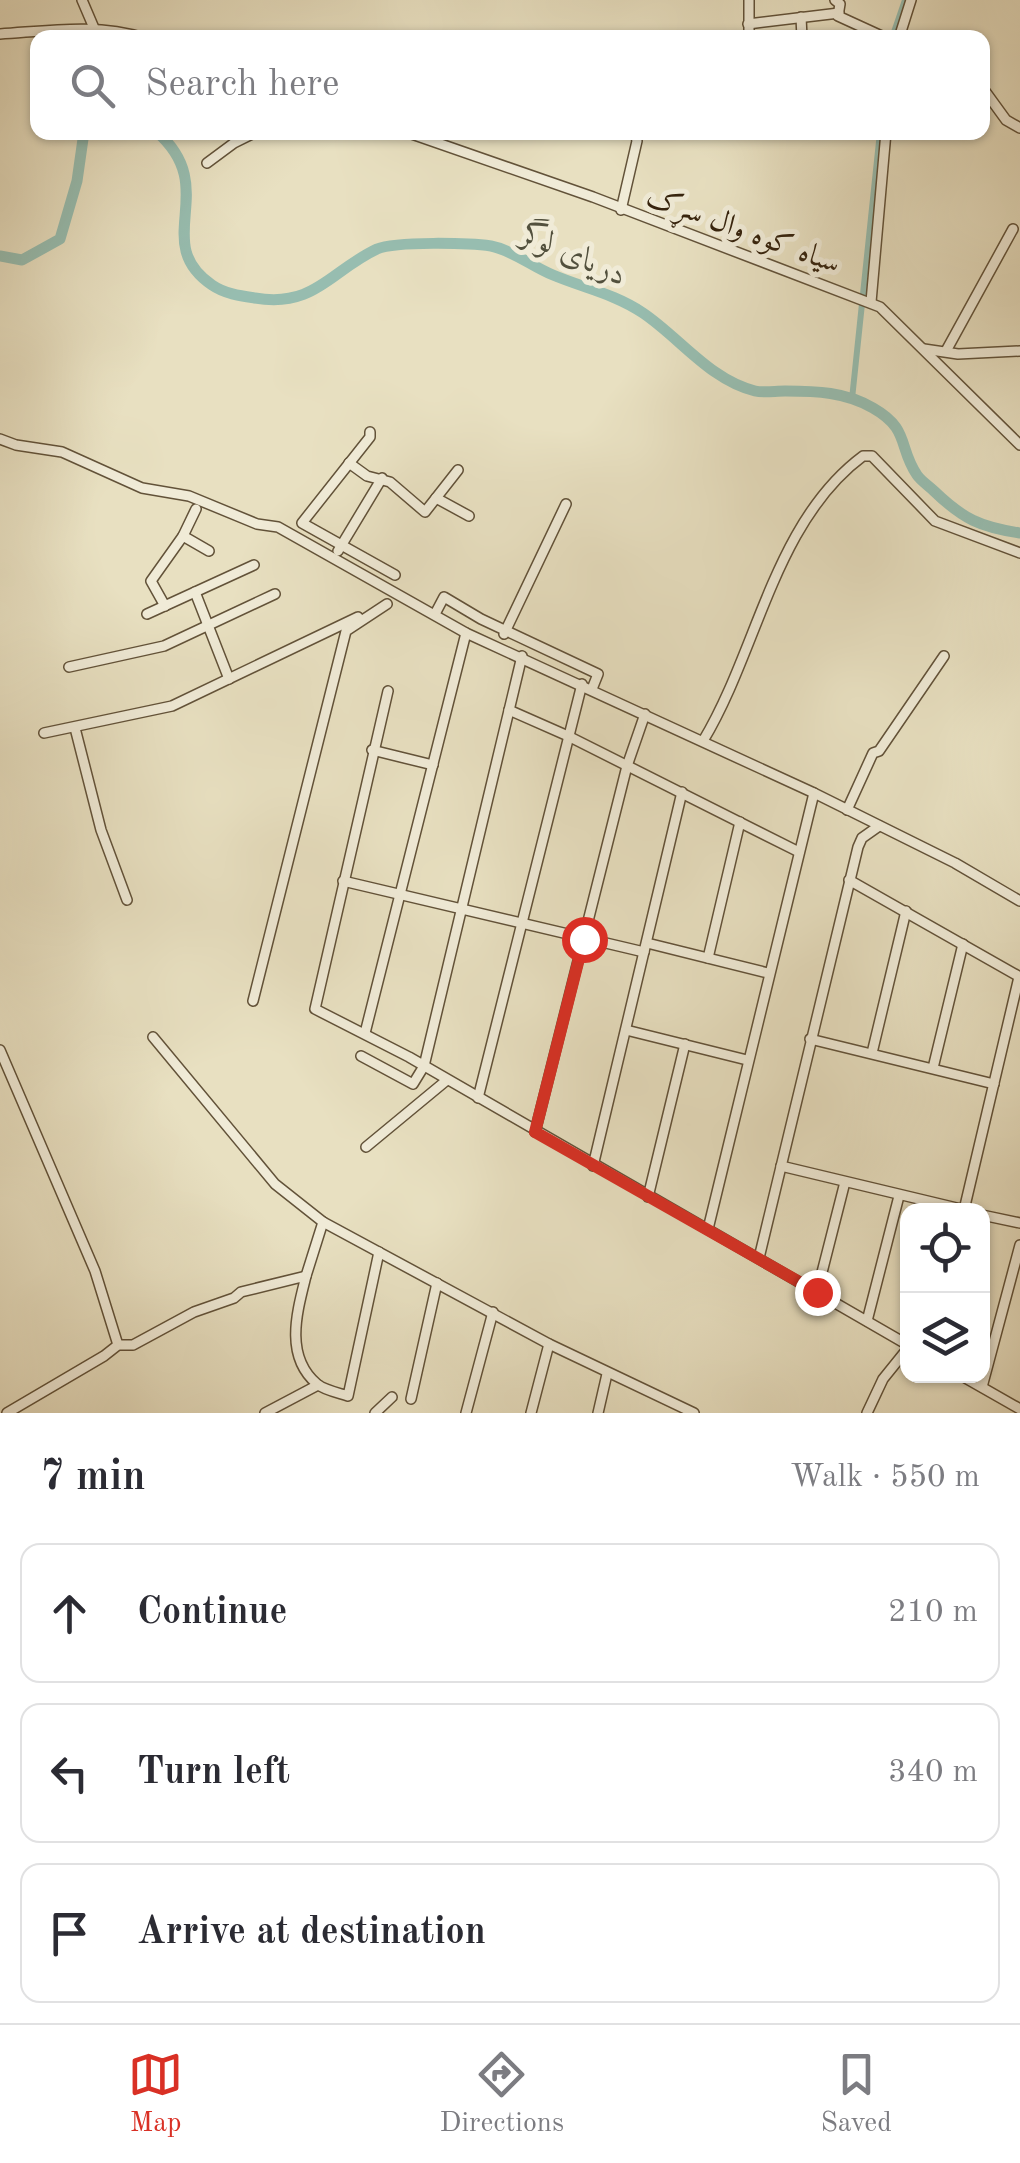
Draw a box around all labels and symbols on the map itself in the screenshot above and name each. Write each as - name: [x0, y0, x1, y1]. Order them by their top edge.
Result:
- street label: سیاه کوه وال سړک: [640, 182, 844, 285]
- water label: دریای لوگر: [514, 210, 635, 294]
- route start: [562, 917, 608, 963]
- route end: [795, 1270, 841, 1316]

